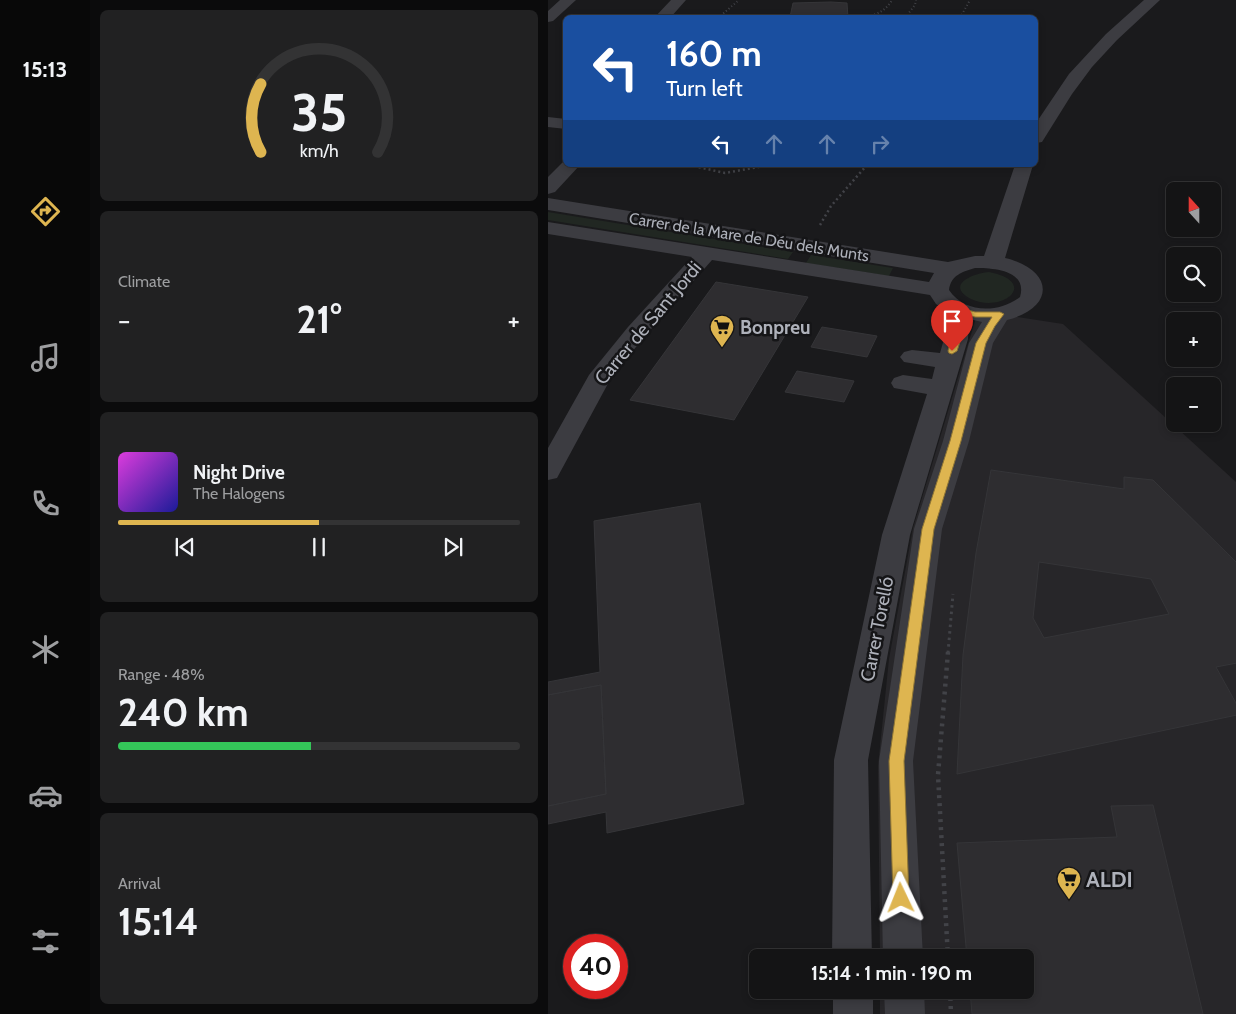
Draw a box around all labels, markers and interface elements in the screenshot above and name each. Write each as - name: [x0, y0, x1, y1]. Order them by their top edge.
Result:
- text: 160 m: [666, 32, 762, 75]
- icon: left: [583, 35, 648, 100]
- text: 15:13: [23, 56, 67, 83]
- text: Turn left: [666, 75, 743, 102]
- text: 35: [291, 81, 347, 144]
- icon: left: [707, 130, 735, 158]
- icon: ahead: [760, 130, 788, 158]
- icon: ahead: [813, 130, 841, 158]
- icon: right: [866, 130, 894, 158]
- text: km/h: [299, 140, 339, 161]
- north arrow: [1166, 182, 1220, 238]
- map controls: [1166, 182, 1221, 432]
- icon: directions: [28, 194, 63, 229]
- street label: Carrer de la Mare de Déu dels Munts: [628, 209, 871, 265]
- button: search: [1166, 247, 1221, 302]
- street label: Carrer de Sant Jordi: [590, 257, 706, 389]
- text: Climate: [118, 272, 170, 291]
- text: 21°: [296, 296, 342, 343]
- pin: [931, 300, 973, 351]
- text: −: [118, 303, 130, 337]
- text: +: [508, 303, 520, 337]
- icon: arrive: [938, 307, 966, 335]
- button: +: [1166, 312, 1221, 367]
- supermarket icon: Bonpreu: [709, 314, 735, 348]
- place label: Bonpreu: [740, 316, 810, 339]
- icon: music: [28, 340, 63, 375]
- button: −: [1166, 377, 1221, 432]
- text: Night Drive: [193, 461, 285, 484]
- text: The Halogens: [193, 484, 285, 503]
- icon: phone: [28, 486, 63, 521]
- icon: previous: [171, 533, 199, 561]
- icon: pause: [305, 533, 333, 561]
- icon: next: [439, 533, 467, 561]
- street label: Carrer Torelló: [856, 575, 898, 683]
- icon: climate: [28, 632, 63, 667]
- text: Range · 48%: [118, 665, 205, 684]
- text: 240 km: [118, 689, 249, 736]
- icon: car: [28, 778, 63, 813]
- supermarket icon: ALDI: [1056, 866, 1082, 900]
- place label: ALDI: [1086, 866, 1133, 893]
- position arrow: [874, 871, 926, 923]
- text: Arrival: [118, 874, 161, 893]
- text: 15:14: [118, 898, 198, 945]
- icon: filters: [28, 924, 63, 959]
- speed limit sign: 40: [563, 934, 628, 999]
- text: 15:14 · 1 min · 190 m: [811, 962, 972, 985]

